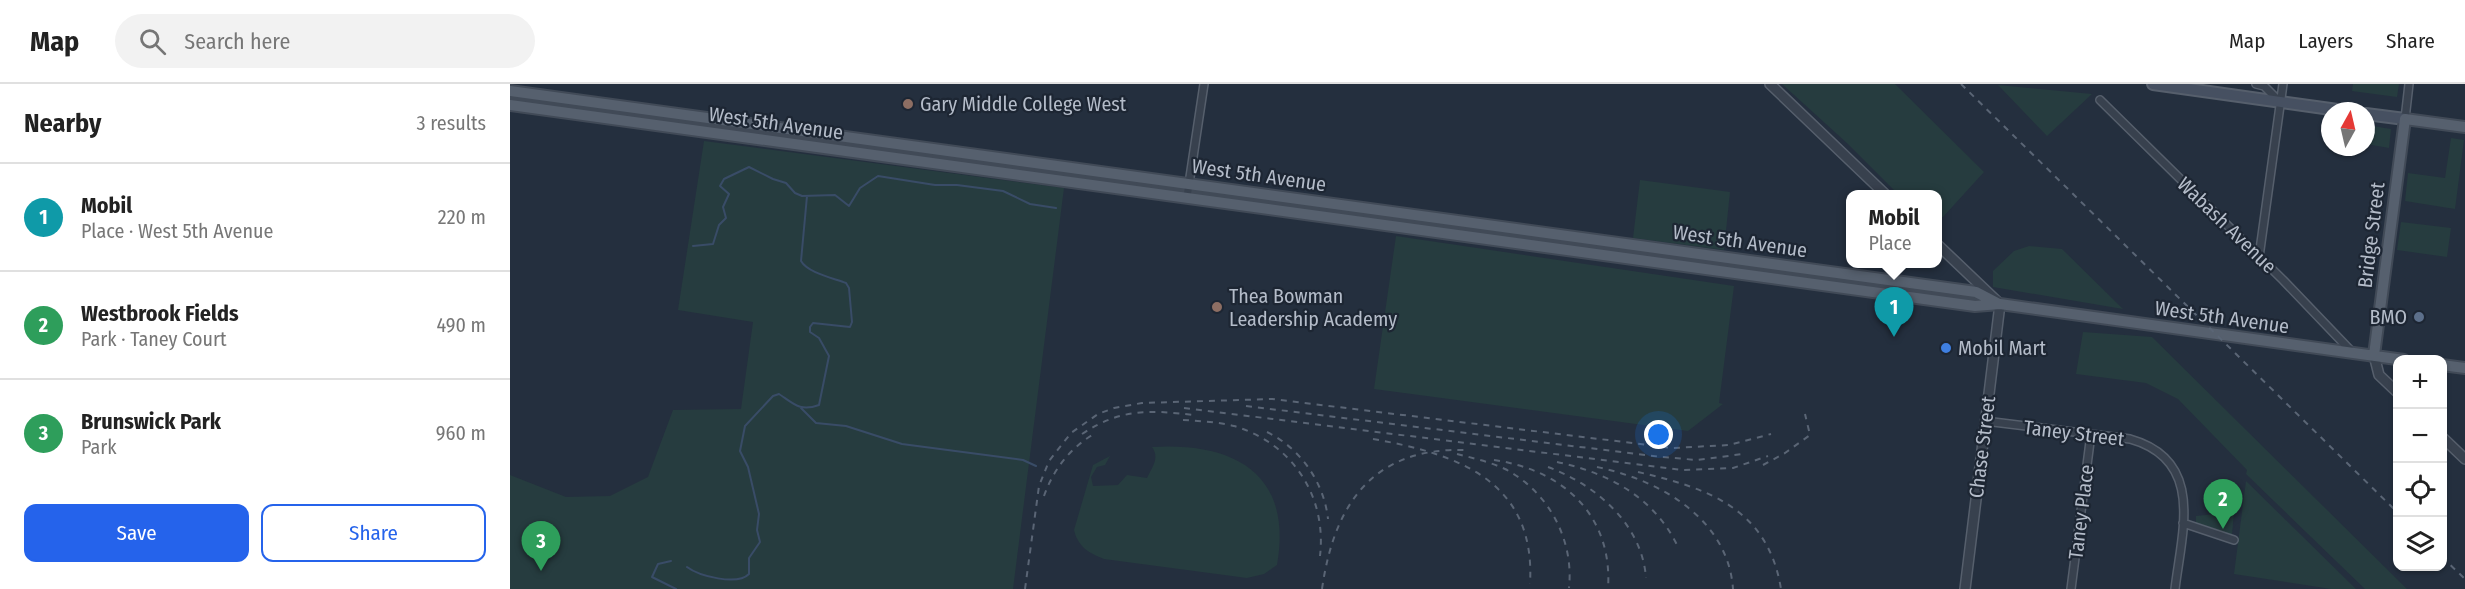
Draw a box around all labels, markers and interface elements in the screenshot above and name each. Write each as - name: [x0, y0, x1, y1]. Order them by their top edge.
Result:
- search box: [115, 14, 535, 68]
- text: Map: [30, 25, 79, 58]
- icon: search: [136, 25, 169, 58]
- text: Search here: [184, 28, 290, 55]
- text: Map: [2229, 28, 2265, 54]
- text: Layers: [2298, 28, 2353, 54]
- text: Share: [2386, 28, 2435, 54]
- place label: Gary Middle College West: [920, 92, 1127, 116]
- marker: Gary Middle College West: [901, 97, 915, 111]
- street label: West 5th Avenue: [707, 102, 845, 144]
- north arrow: [2321, 102, 2375, 156]
- text: Nearby: [24, 108, 101, 139]
- text: 3 results: [417, 111, 486, 135]
- street label: West 5th Avenue: [1190, 154, 1328, 196]
- street label: Wabash Avenue: [2173, 172, 2281, 278]
- street label: Bridge Street: [2353, 180, 2389, 289]
- popup: [1846, 190, 1942, 268]
- text: Mobil: [81, 192, 132, 219]
- text: Mobil: [1868, 204, 1920, 231]
- text: 1: [39, 205, 48, 229]
- text: 220 m: [438, 205, 486, 229]
- text: Place · West 5th Avenue: [81, 219, 273, 243]
- street label: West 5th Avenue: [1671, 220, 1809, 262]
- text: Place: [1868, 231, 1912, 255]
- place label: Thea Bowman Leadership Academy: [1229, 284, 1397, 331]
- pin: 1: [1874, 288, 1914, 337]
- street label: West 5th Avenue: [2153, 296, 2291, 338]
- text: Westbrook Fields: [81, 300, 239, 327]
- marker: Thea Bowman Leadership Academy: [1210, 300, 1224, 314]
- place label: BMO: [2369, 305, 2407, 329]
- marker: BMO: [2412, 310, 2426, 324]
- text: 2: [39, 313, 48, 337]
- text: 490 m: [436, 313, 486, 337]
- text: Park · Taney Court: [81, 327, 226, 351]
- place label: Mobil Mart: [1958, 336, 2046, 360]
- marker: Mobil Mart: [1939, 341, 1953, 355]
- map controls: [2393, 355, 2447, 571]
- button: +: [2393, 355, 2447, 409]
- street label: Chase Street: [1964, 394, 2000, 499]
- text: Brunswick Park: [81, 408, 221, 435]
- button: −: [2393, 409, 2447, 463]
- street label: Taney Street: [2022, 415, 2126, 451]
- your location: [1644, 420, 1673, 449]
- text: 3: [39, 421, 48, 445]
- text: 960 m: [436, 421, 486, 445]
- text: Park: [81, 435, 117, 459]
- street label: Taney Place: [2063, 463, 2099, 561]
- button: locate: [2393, 463, 2447, 517]
- pin: 2: [2204, 480, 2242, 529]
- button: Save: [24, 504, 249, 562]
- button: Share: [261, 504, 486, 562]
- button: layers: [2393, 517, 2447, 571]
- pin: 3: [522, 522, 561, 571]

